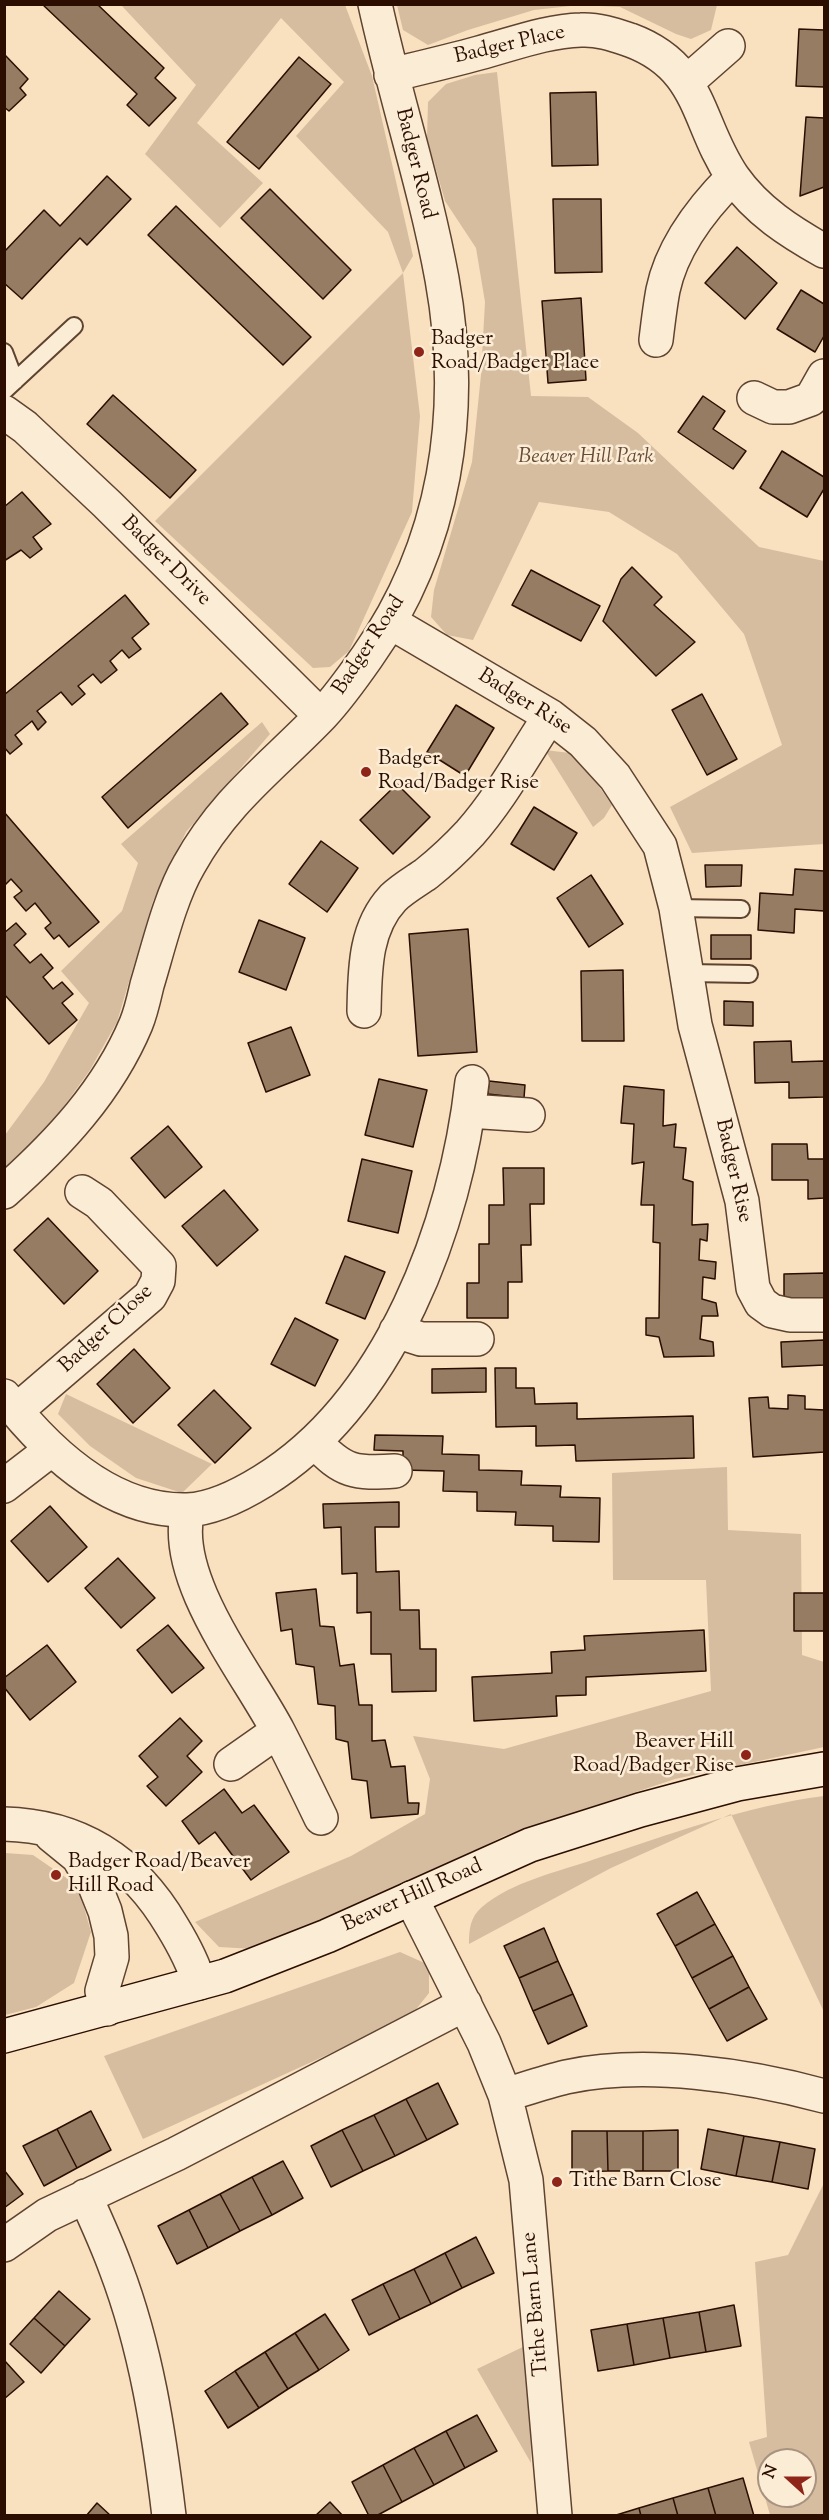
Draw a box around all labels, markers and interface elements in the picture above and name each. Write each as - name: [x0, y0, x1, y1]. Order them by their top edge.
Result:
- street label: Badger Place: [452, 21, 568, 71]
- street label: Badger Road: [388, 106, 440, 222]
- place label: Badger Road/Badger Place: [431, 327, 599, 377]
- marker: Badger Road/Badger Place: [412, 345, 426, 359]
- park label: Beaver Hill Park: [518, 445, 654, 471]
- street label: Badger Drive: [115, 512, 215, 612]
- street label: Badger Road: [328, 591, 412, 701]
- street label: Badger Rise: [473, 664, 575, 742]
- place label: Badger Road/Badger Rise: [378, 747, 539, 797]
- marker: Badger Road/Badger Rise: [359, 765, 373, 779]
- street label: Badger Rise: [708, 1117, 756, 1225]
- street label: Badger Close: [55, 1280, 159, 1380]
- place label: Beaver Hill Road/Badger Rise: [573, 1730, 734, 1780]
- marker: Beaver Hill Road/Badger Rise: [739, 1748, 753, 1762]
- place label: Badger Road/Beaver Hill Road: [68, 1850, 250, 1900]
- street label: Beaver Hill Road: [339, 1855, 487, 1939]
- marker: Badger Road/Beaver Hill Road: [49, 1868, 63, 1882]
- place label: Tithe Barn Close: [569, 2169, 722, 2195]
- marker: Tithe Barn Close: [550, 2175, 564, 2189]
- street label: Tithe Barn Lane: [518, 2231, 556, 2377]
- north arrow: [757, 2448, 817, 2508]
- text: N: [759, 2462, 785, 2482]

